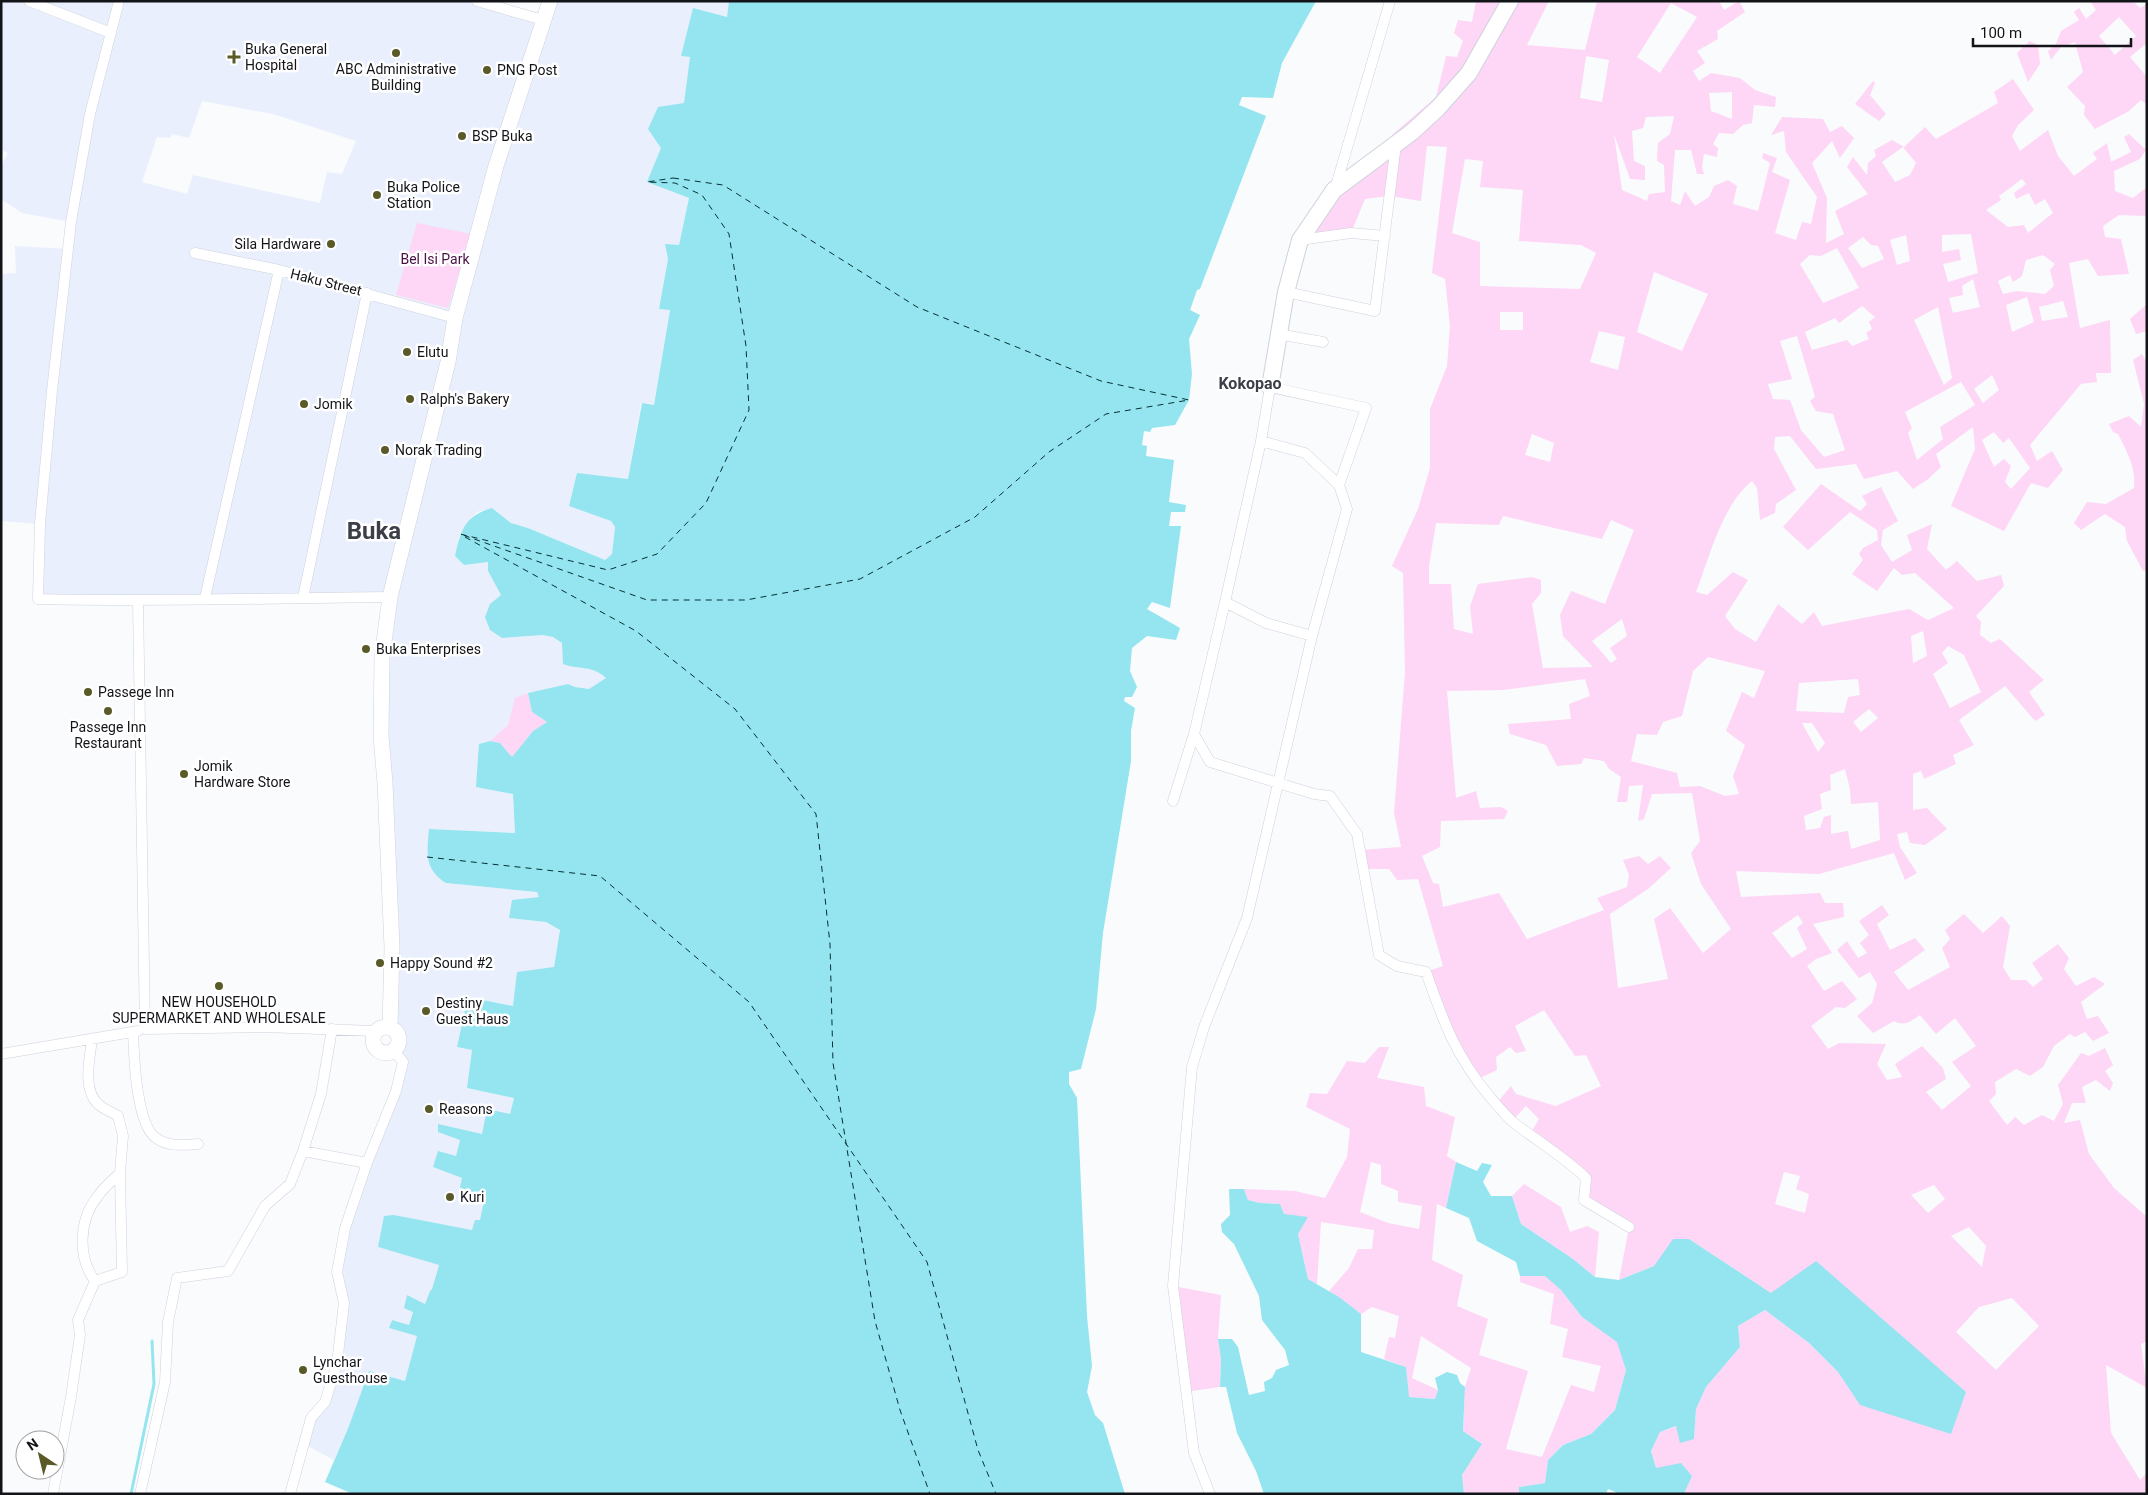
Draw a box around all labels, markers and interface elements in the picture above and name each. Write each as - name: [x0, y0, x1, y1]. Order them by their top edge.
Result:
- scale bar: [1973, 15, 2130, 47]
- text: 100 m: [1980, 24, 2022, 42]
- place label: Buka General Hospital: [245, 41, 327, 73]
- marker: ABC Administrative Building: [390, 47, 402, 59]
- marker: Buka General Hospital: [227, 50, 241, 64]
- place label: ABC Administrative Building: [336, 61, 456, 93]
- place label: PNG Post: [497, 62, 558, 78]
- marker: PNG Post: [481, 64, 493, 76]
- place label: BSP Buka: [472, 128, 533, 144]
- marker: BSP Buka: [456, 130, 468, 142]
- place label: Buka Police Station: [387, 179, 460, 211]
- marker: Buka Police Station: [371, 189, 383, 201]
- place label: Sila Hardware: [235, 236, 321, 252]
- marker: Sila Hardware: [325, 238, 337, 250]
- park label: Bel Isi Park: [400, 251, 470, 267]
- street label: Haku Street: [289, 265, 364, 299]
- place label: Elutu: [417, 344, 448, 360]
- marker: Elutu: [401, 346, 413, 358]
- district label: Kokopao: [1218, 374, 1282, 393]
- place label: Ralph's Bakery: [420, 391, 510, 407]
- marker: Ralph's Bakery: [404, 393, 416, 405]
- place label: Jomik: [314, 396, 353, 412]
- marker: Jomik: [298, 398, 310, 410]
- place label: Norak Trading: [395, 442, 482, 458]
- marker: Norak Trading: [379, 444, 391, 456]
- district label: Buka: [347, 517, 401, 545]
- place label: Buka Enterprises: [376, 641, 481, 657]
- marker: Buka Enterprises: [360, 643, 372, 655]
- place label: Passege Inn: [98, 684, 174, 700]
- marker: Passege Inn: [82, 686, 94, 698]
- marker: Passege Inn Restaurant: [102, 705, 114, 717]
- place label: Passege Inn Restaurant: [70, 719, 146, 751]
- place label: Jomik Hardware Store: [194, 758, 291, 790]
- marker: Jomik Hardware Store: [178, 768, 190, 780]
- place label: Happy Sound #2: [390, 955, 493, 971]
- marker: Happy Sound #2: [374, 957, 386, 969]
- marker: NEW HOUSEHOLD SUPERMARKET AND WHOLESALE: [213, 980, 225, 992]
- place label: NEW HOUSEHOLD SUPERMARKET AND WHOLESALE: [112, 994, 326, 1026]
- place label: Destiny Guest Haus: [436, 995, 509, 1027]
- marker: Destiny Guest Haus: [420, 1005, 432, 1017]
- place label: Reasons: [439, 1101, 493, 1117]
- marker: Reasons: [423, 1103, 435, 1115]
- place label: Kuri: [460, 1189, 485, 1205]
- marker: Kuri: [444, 1191, 456, 1203]
- place label: Lynchar Guesthouse: [313, 1354, 388, 1386]
- marker: Lynchar Guesthouse: [297, 1364, 309, 1376]
- north arrow: [15, 1430, 65, 1480]
- text: N: [24, 1435, 41, 1454]

